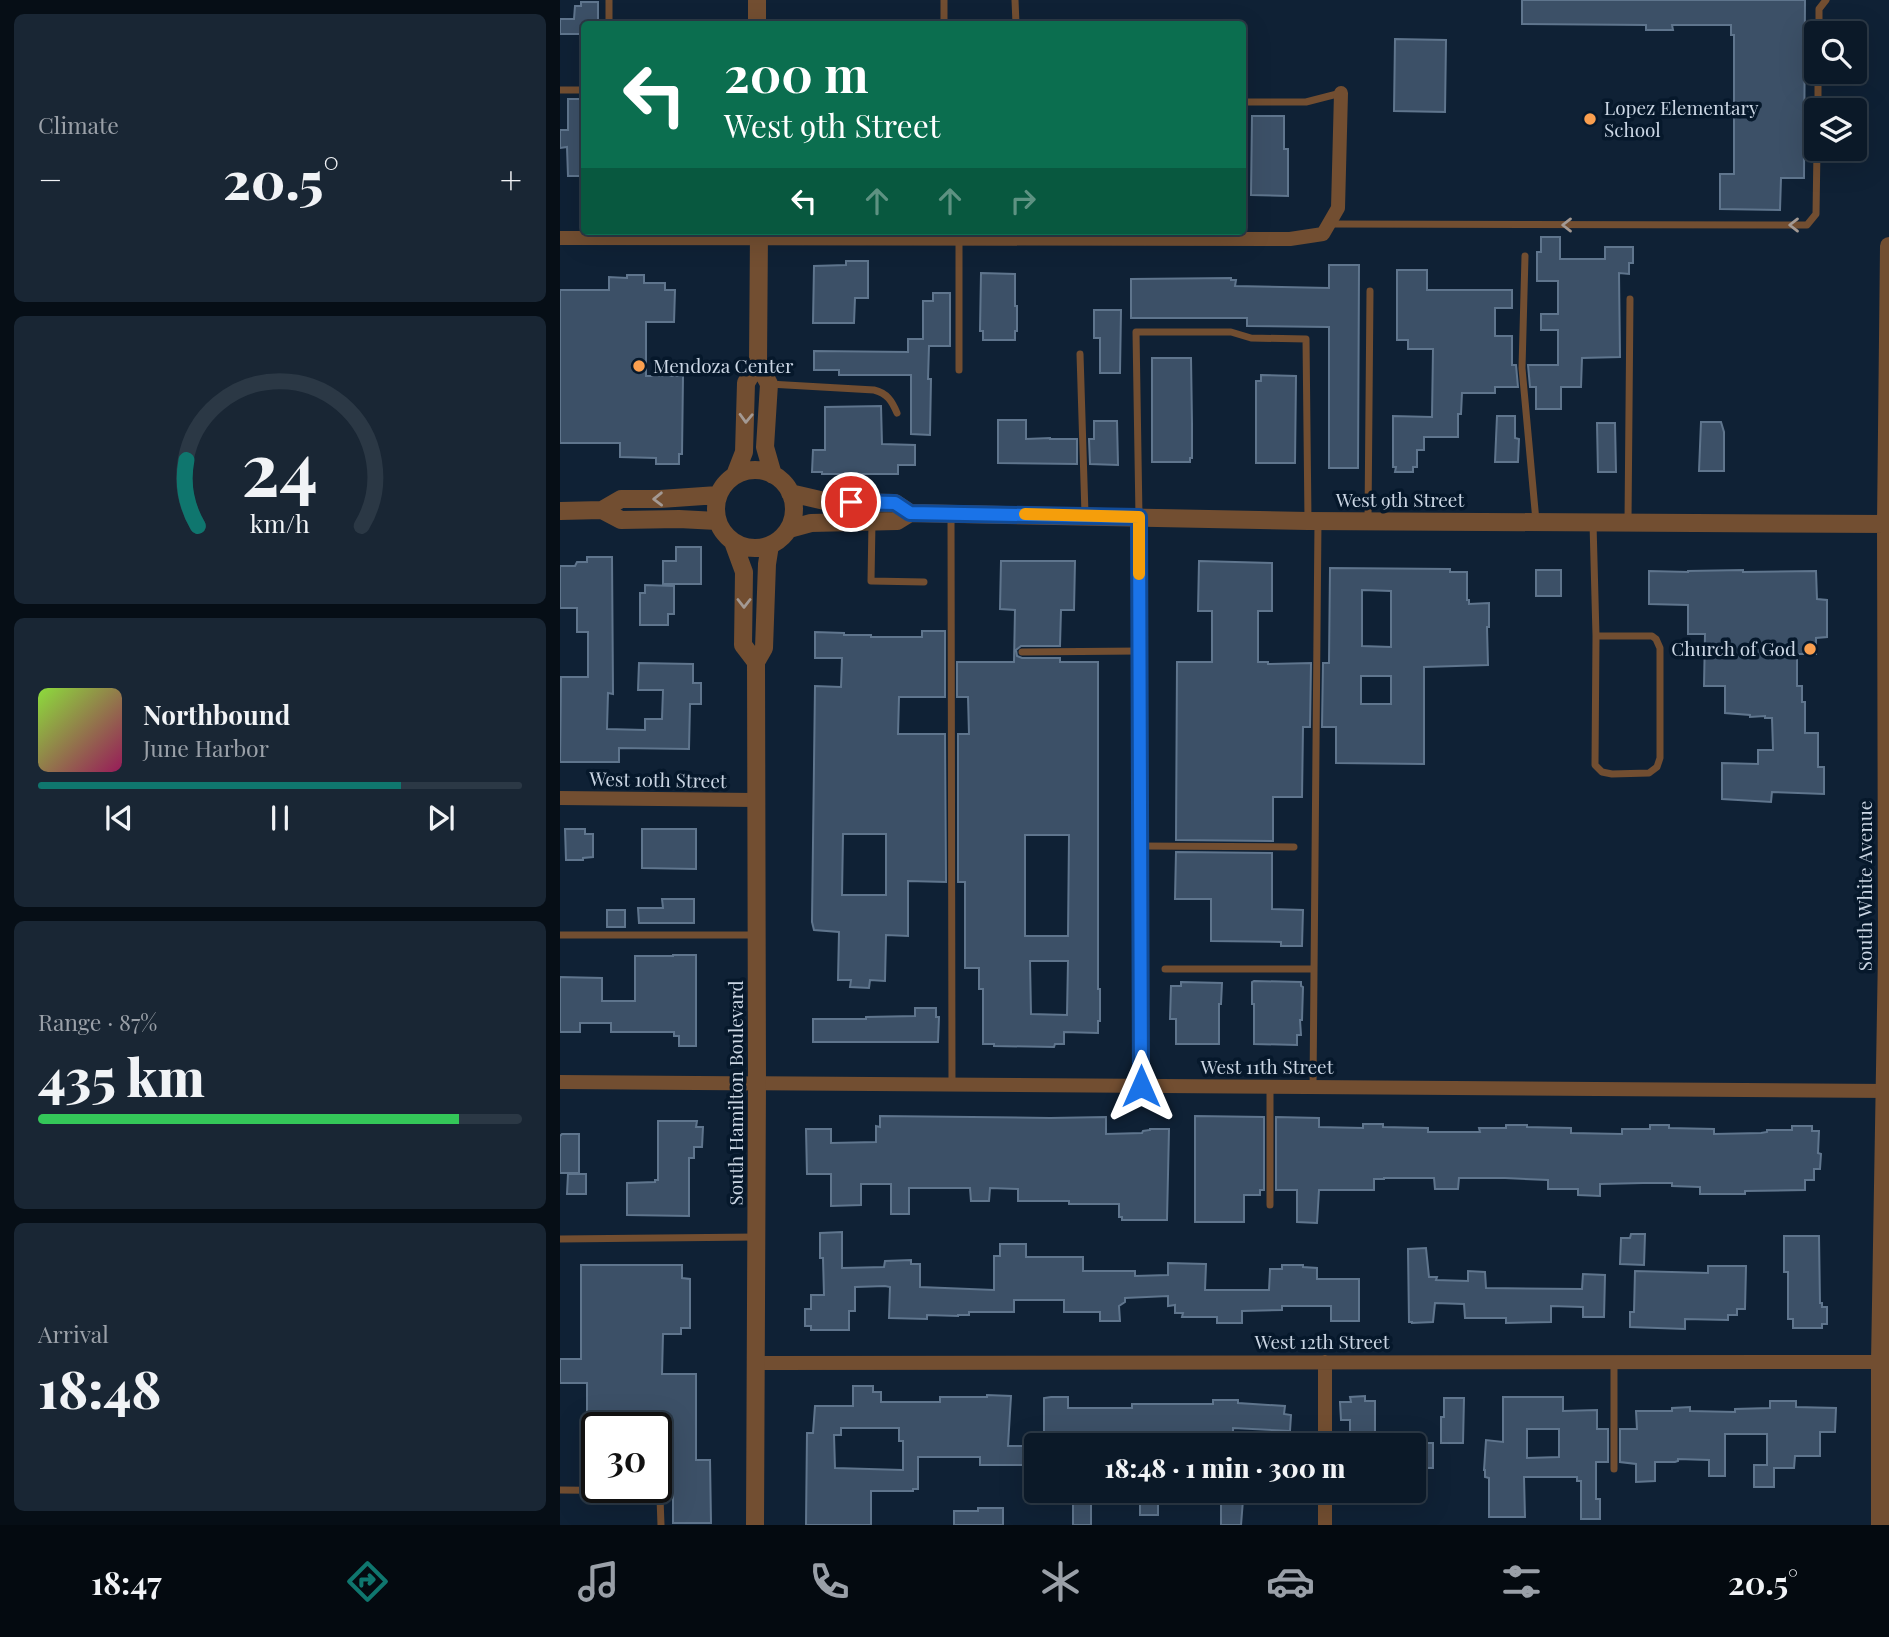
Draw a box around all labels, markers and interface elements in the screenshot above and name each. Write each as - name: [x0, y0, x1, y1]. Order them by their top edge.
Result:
- map controls: [1804, 21, 1867, 161]
- button: search: [1804, 21, 1867, 84]
- text: 200 m: [724, 40, 869, 105]
- icon: left: [609, 49, 700, 140]
- place label: Lopez Elementary School: [1604, 94, 1759, 142]
- button: layers: [1804, 98, 1867, 161]
- text: West 9th Street: [724, 103, 940, 146]
- text: Climate: [38, 109, 119, 140]
- marker: Lopez Elementary School: [1582, 111, 1598, 127]
- text: 20.5°: [223, 144, 339, 213]
- text: −: [38, 153, 63, 204]
- text: +: [500, 153, 522, 204]
- icon: left: [785, 182, 823, 220]
- icon: ahead: [858, 182, 896, 220]
- icon: ahead: [931, 182, 969, 220]
- icon: right: [1004, 182, 1042, 220]
- one-way arrow: [1561, 217, 1571, 233]
- one-way arrow: [1788, 217, 1799, 233]
- place label: Mendoza Center: [653, 352, 794, 378]
- marker: Mendoza Center: [631, 358, 647, 374]
- one-way arrow: [738, 413, 753, 424]
- text: 24: [242, 418, 318, 515]
- pin: [821, 472, 881, 532]
- icon: arrive: [832, 483, 870, 521]
- street label: West 9th Street: [1335, 486, 1464, 512]
- one-way arrow: [653, 491, 663, 507]
- text: km/h: [250, 506, 310, 539]
- one-way arrow: [736, 598, 751, 609]
- place label: Church of God: [1671, 635, 1796, 661]
- marker: Church of God: [1802, 641, 1818, 657]
- text: Northbound: [143, 697, 290, 732]
- text: June Harbor: [143, 732, 269, 763]
- street label: West 10th Street: [588, 765, 727, 793]
- icon: previous: [100, 799, 138, 837]
- icon: pause: [261, 799, 299, 837]
- icon: next: [422, 799, 460, 837]
- street label: South White Avenue: [1851, 801, 1877, 971]
- street label: South Hamilton Boulevard: [722, 981, 748, 1206]
- text: Range · 87%: [38, 1006, 157, 1037]
- text: 435 km: [38, 1041, 205, 1110]
- position arrow: [1104, 1049, 1178, 1123]
- street label: West 11th Street: [1200, 1053, 1334, 1079]
- text: Arrival: [38, 1318, 109, 1349]
- street label: West 12th Street: [1254, 1328, 1390, 1354]
- text: 18:48: [38, 1353, 161, 1422]
- speed limit sign: 30: [581, 1412, 672, 1503]
- text: 18:48 · 1 min · 300 m: [1105, 1450, 1345, 1485]
- icon: directions: [343, 1557, 392, 1606]
- icon: music: [574, 1557, 623, 1606]
- icon: phone: [805, 1557, 854, 1606]
- icon: climate: [1036, 1557, 1085, 1606]
- icon: car: [1266, 1557, 1315, 1606]
- icon: filters: [1497, 1557, 1546, 1606]
- text: 18:47: [91, 1560, 161, 1603]
- text: 20.5°: [1728, 1560, 1798, 1603]

